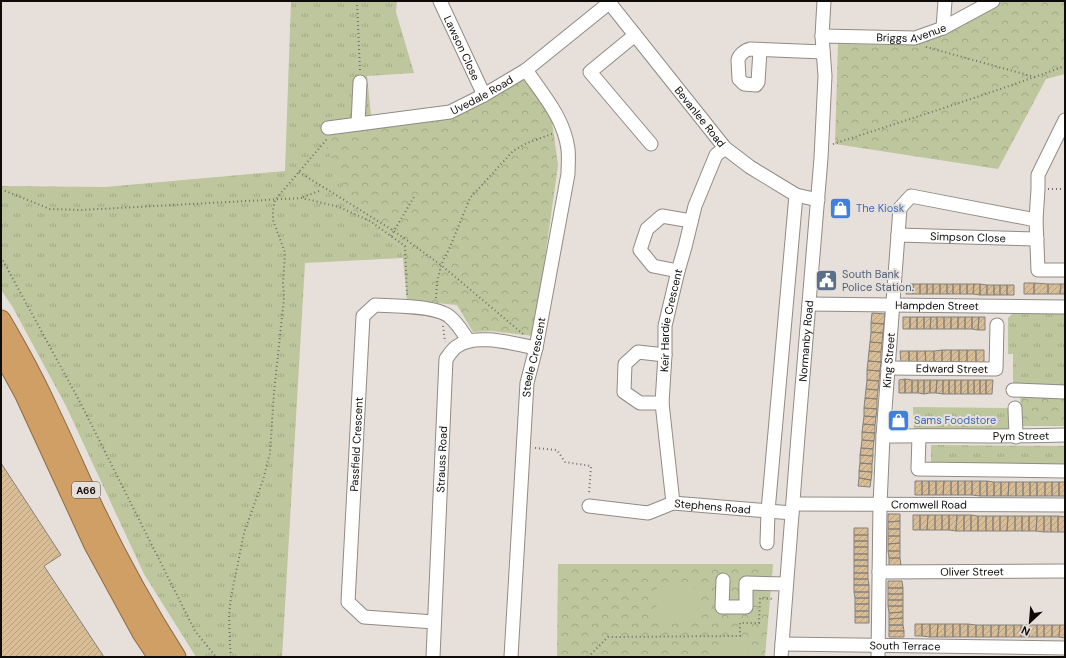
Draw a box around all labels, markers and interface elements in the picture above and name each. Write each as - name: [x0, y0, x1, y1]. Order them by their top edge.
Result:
- street label: Lawson Close: [441, 13, 483, 83]
- street label: Briggs Avenue: [876, 20, 948, 45]
- street label: Uvedale Road: [448, 72, 516, 118]
- street label: Bevanlee Road: [672, 83, 729, 150]
- shop icon: The Kiosk: [827, 195, 853, 221]
- place label: The Kiosk: [856, 201, 905, 215]
- street label: Simpson Close: [930, 229, 1006, 245]
- street label: Keir Hardie Crescent: [657, 267, 685, 372]
- public building icon: South Bank Police Station.: [814, 267, 840, 293]
- place label: South Bank Police Station.: [842, 267, 914, 294]
- street label: Hampden Street: [895, 298, 979, 313]
- street label: Normanby Road: [796, 300, 816, 382]
- street label: Steele Crescent: [519, 316, 549, 398]
- street label: King Street: [880, 332, 898, 389]
- street label: Edward Street: [916, 361, 988, 376]
- street label: Passfield Crescent: [347, 397, 366, 492]
- shop icon: Sams Foodstore: [885, 407, 911, 433]
- place label: Sams Foodstore: [914, 413, 996, 427]
- street label: Strauss Road: [433, 425, 450, 493]
- street label: Pym Street: [993, 428, 1049, 443]
- road number: A66: [72, 482, 100, 498]
- street label: Stephens Road: [674, 496, 751, 517]
- street label: Cromwell Road: [891, 497, 967, 512]
- street label: Oliver Street: [940, 564, 1004, 579]
- north arrow: [1010, 602, 1050, 642]
- text: N: [1019, 623, 1032, 639]
- street label: South Terrace: [869, 638, 941, 653]

